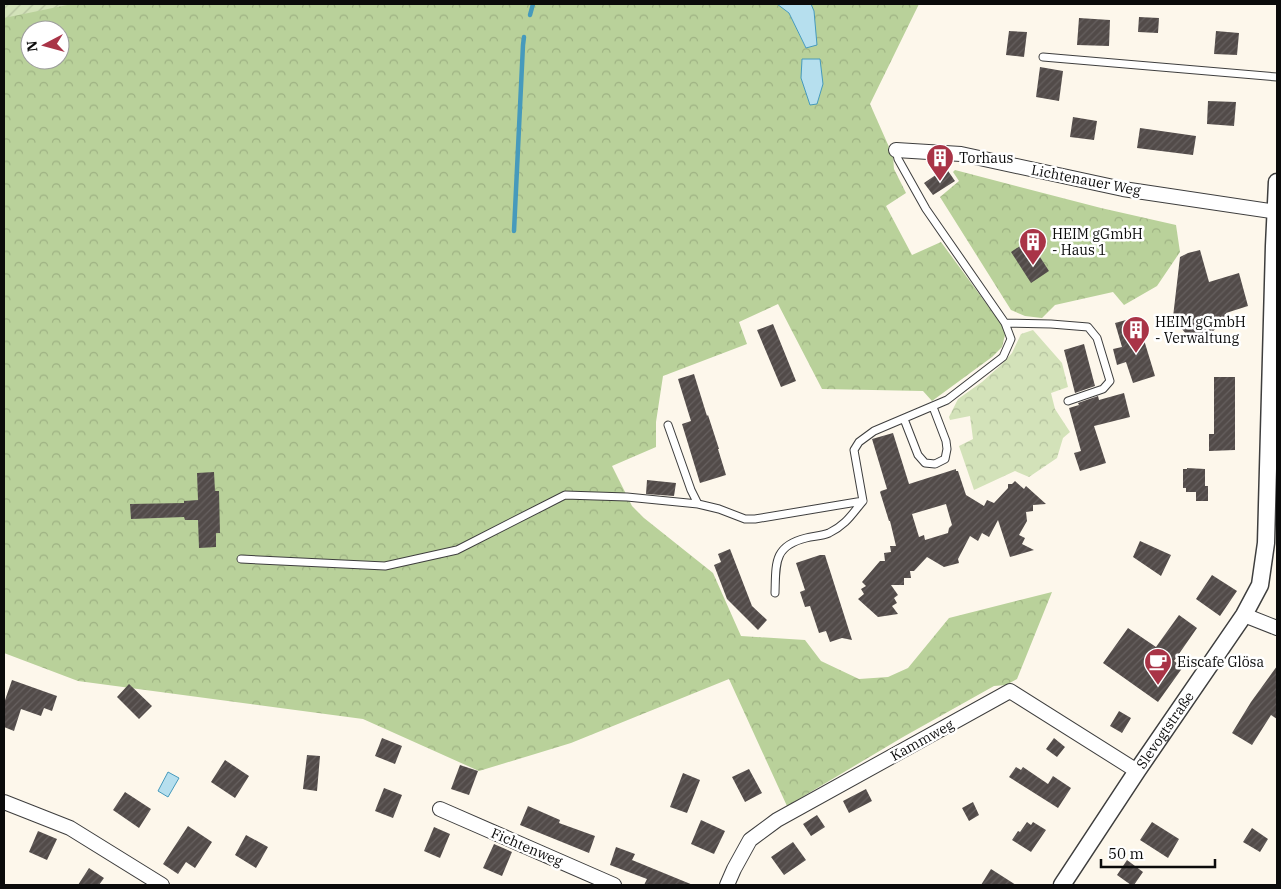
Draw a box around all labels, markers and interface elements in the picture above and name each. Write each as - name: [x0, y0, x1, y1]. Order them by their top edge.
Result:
- north arrow: [20, 20, 70, 70]
- text: N: [23, 40, 42, 53]
- building icon: Torhaus: [925, 143, 955, 182]
- place label: Torhaus: [959, 149, 1014, 167]
- street label: Lichtenauer Weg: [1030, 161, 1143, 200]
- place label: HEIM gGmbH - Haus 1: [1052, 225, 1143, 259]
- building icon: HEIM gGmbH - Haus 1: [1018, 227, 1048, 266]
- place label: HEIM gGmbH - Verwaltung: [1155, 313, 1246, 347]
- building icon: HEIM gGmbH - Verwaltung: [1121, 315, 1151, 354]
- cafe icon: Eiscafe Glösa: [1143, 647, 1173, 686]
- place label: Eiscafe Glösa: [1177, 653, 1264, 671]
- street label: Slevogtstraße: [1132, 688, 1198, 772]
- street label: Kammweg: [887, 715, 957, 765]
- street label: Fichtenweg: [489, 824, 566, 870]
- scale bar: [1101, 836, 1215, 868]
- text: 50 m: [1108, 844, 1144, 863]

